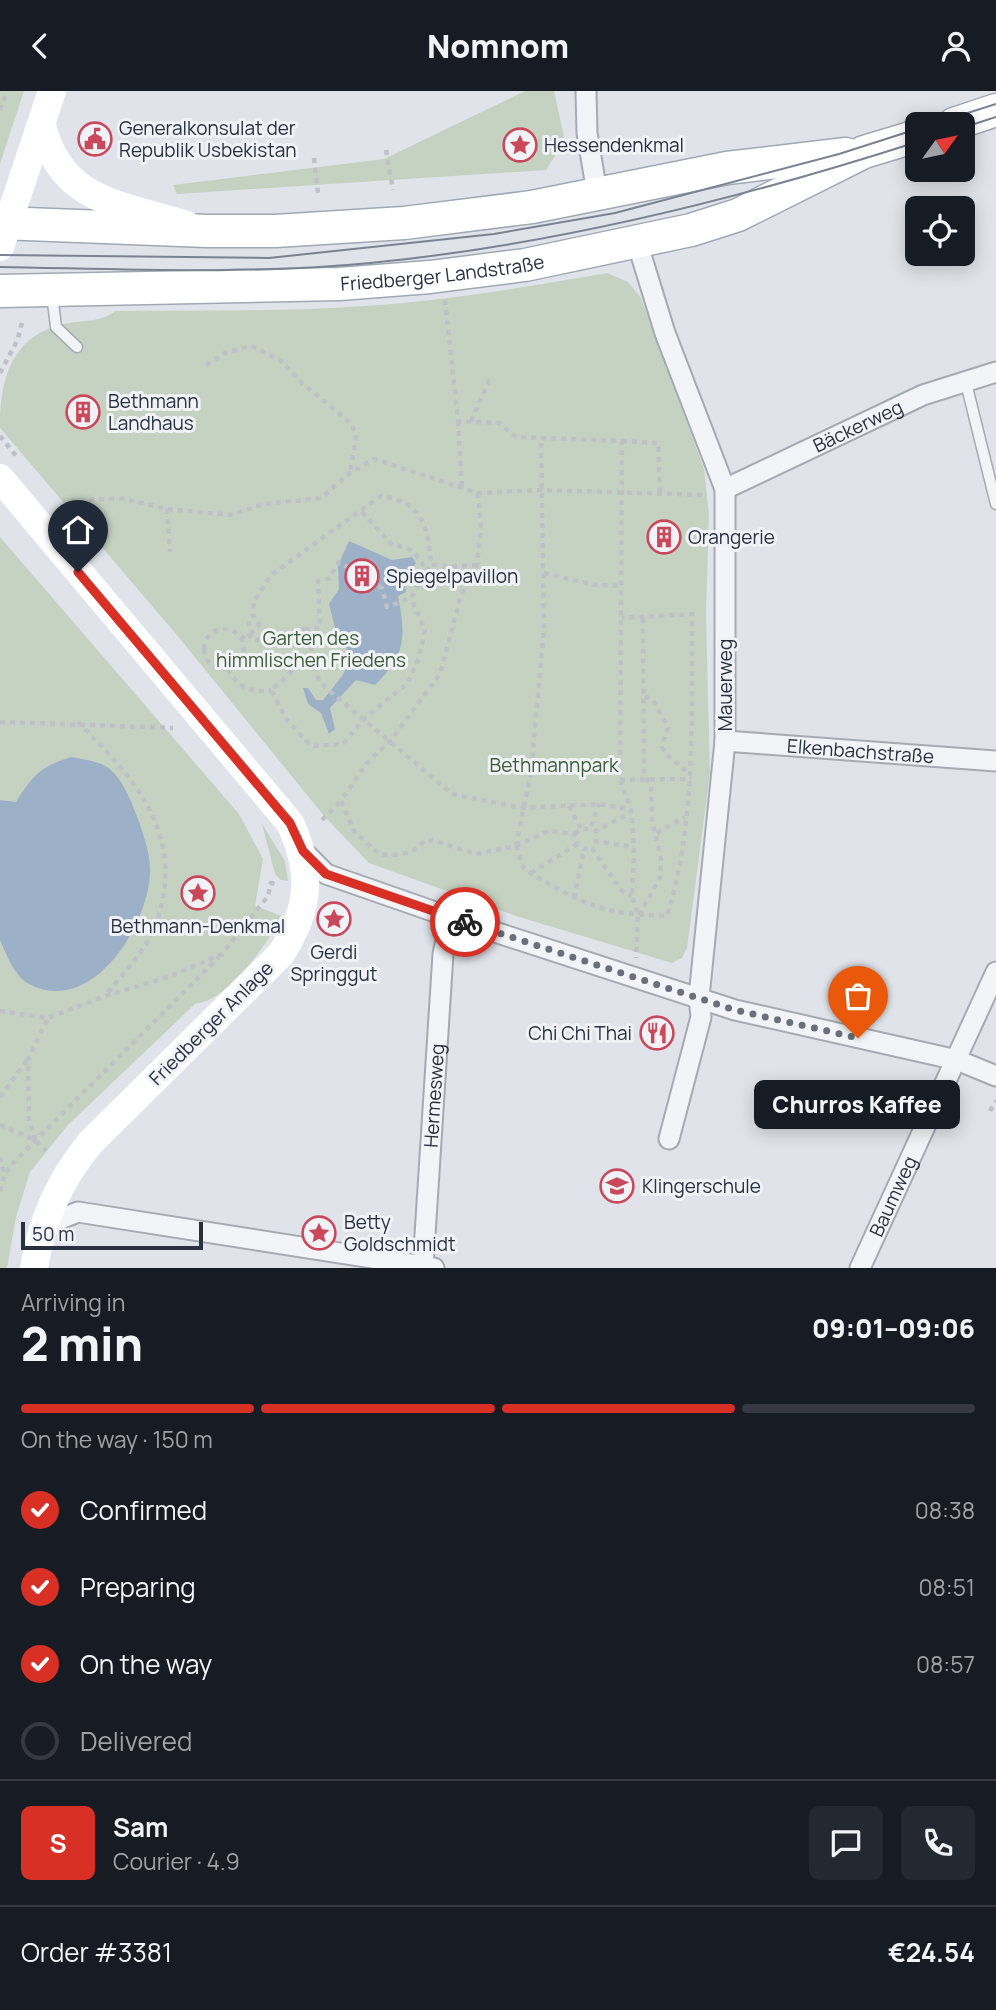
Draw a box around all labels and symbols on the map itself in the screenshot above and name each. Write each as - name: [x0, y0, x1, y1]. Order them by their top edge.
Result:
- north arrow: [905, 112, 975, 182]
- place label: Generalkonsulat der Republik Usbekistan: [119, 115, 297, 163]
- public building icon: Generalkonsulat der Republik Usbekistan: [76, 120, 114, 158]
- place icon: Hessendenkmal: [501, 126, 539, 164]
- place label: Hessendenkmal: [544, 132, 684, 158]
- street label: Friedberger Landstraße: [339, 248, 547, 297]
- place label: Bethmann Landhaus: [108, 388, 199, 436]
- building icon: Bethmann Landhaus: [64, 393, 102, 431]
- street label: Bäckerweg: [809, 394, 907, 458]
- pin: [48, 500, 108, 572]
- building icon: Orangerie: [645, 518, 683, 556]
- place label: Orangerie: [688, 524, 775, 550]
- building icon: Spiegelpavillon: [343, 557, 381, 595]
- place label: Spiegelpavillon: [386, 563, 518, 589]
- park label: Garten des himmlischen Friedens: [216, 625, 406, 673]
- street label: Mauerweg: [712, 639, 738, 731]
- street label: Elkenbachstraße: [786, 733, 935, 769]
- park label: Bethmannpark: [490, 752, 619, 778]
- place icon: Bethmann-Denkmal: [179, 874, 217, 912]
- courier: [430, 887, 500, 957]
- place icon: Gerdi Springgut: [315, 900, 353, 938]
- place label: Bethmann-Denkmal: [111, 913, 285, 939]
- place label: Gerdi Springgut: [291, 939, 377, 987]
- street label: Friedberger Anlage: [143, 955, 279, 1091]
- pin: [828, 966, 888, 1038]
- restaurant icon: Chi Chi Thai: [638, 1014, 676, 1052]
- place label: Chi Chi Thai: [528, 1020, 632, 1046]
- street label: Hermesweg: [418, 1043, 450, 1148]
- callout: Churros Kaffee: [755, 1080, 961, 1129]
- street label: Baumweg: [863, 1152, 923, 1241]
- school or university icon: Klingerschule: [598, 1167, 636, 1205]
- place label: Klingerschule: [642, 1173, 761, 1199]
- place label: Betty Goldschmidt: [344, 1209, 456, 1257]
- place icon: Betty Goldschmidt: [300, 1214, 338, 1252]
- scale bar: [21, 1219, 203, 1251]

